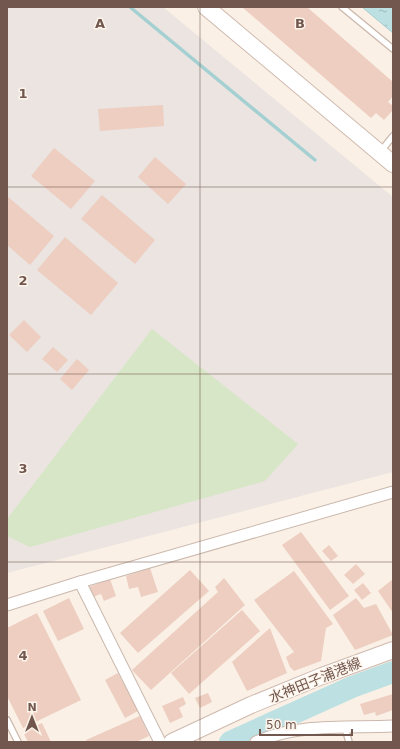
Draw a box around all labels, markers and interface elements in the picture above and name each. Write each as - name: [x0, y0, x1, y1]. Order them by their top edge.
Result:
- text: A: [95, 16, 105, 31]
- text: B: [295, 16, 305, 31]
- text: 1: [18, 86, 28, 101]
- text: 2: [18, 273, 28, 288]
- text: 3: [18, 461, 28, 476]
- text: 4: [18, 648, 28, 663]
- street label: 水神田子浦港線: [267, 654, 363, 706]
- north arrow: [12, 697, 52, 737]
- text: N: [27, 701, 37, 714]
- scale bar: [260, 711, 352, 737]
- text: 50 m: [266, 718, 297, 732]

